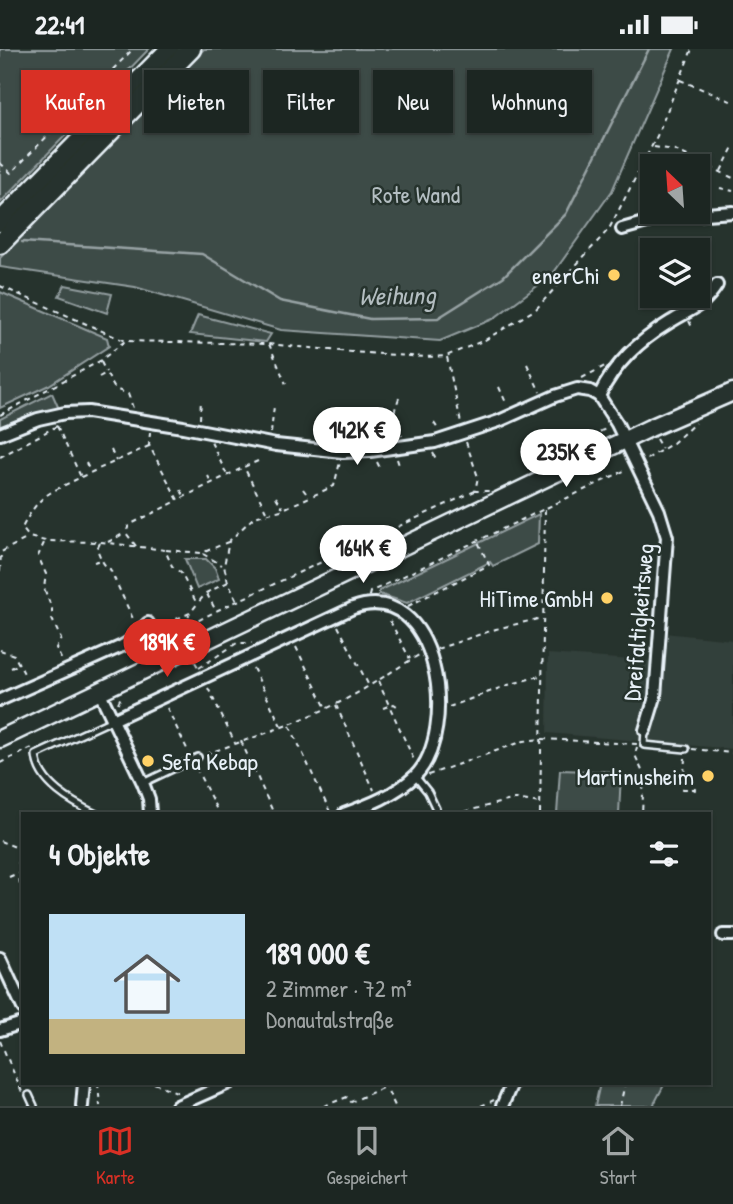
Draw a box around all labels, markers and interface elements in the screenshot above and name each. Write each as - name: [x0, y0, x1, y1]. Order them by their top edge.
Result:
- text: 22:41: [35, 7, 85, 42]
- chip: Kaufen: [21, 70, 130, 133]
- chip: Mieten: [144, 70, 249, 133]
- chip: Filter: [263, 70, 359, 133]
- chip: Neu: [373, 70, 453, 133]
- chip: Wohnung: [467, 70, 592, 133]
- north arrow: [640, 154, 710, 224]
- map controls: [640, 154, 710, 308]
- park label: Rote Wand: [372, 178, 460, 210]
- button: layers: [640, 238, 710, 308]
- place label: enerChi: [532, 259, 600, 291]
- marker: enerChi: [606, 267, 622, 283]
- water label: Weihung: [358, 277, 437, 314]
- pin: 142K €: [300, 407, 414, 467]
- text: 142K €: [329, 414, 385, 445]
- pin: 235K €: [509, 429, 623, 489]
- text: 235K €: [536, 436, 596, 467]
- pin: 164K €: [306, 525, 420, 585]
- text: 164K €: [336, 532, 390, 563]
- street label: Dreifaltigkeitsweg: [615, 542, 661, 702]
- place label: HiTime GmbH: [479, 582, 593, 614]
- marker: HiTime GmbH: [599, 590, 615, 606]
- pin: 189K €: [110, 619, 224, 679]
- text: 189K €: [139, 626, 195, 657]
- place label: Sefa Kebap: [162, 745, 258, 777]
- marker: Sefa Kebap: [140, 753, 156, 769]
- place label: Martinusheim: [576, 760, 694, 792]
- marker: Martinusheim: [700, 768, 716, 784]
- text: 4 Objekte: [49, 834, 150, 874]
- icon: filters: [645, 835, 683, 873]
- text: 189 000 €: [266, 933, 369, 973]
- icon: home: [105, 942, 189, 1026]
- text: 2 Zimmer · 72 m²: [266, 973, 412, 1004]
- text: Donautalstraße: [266, 1004, 394, 1035]
- tab: Karte: [96, 1122, 135, 1190]
- tab: Gespeichert: [327, 1122, 407, 1190]
- tab: Start: [599, 1122, 637, 1190]

